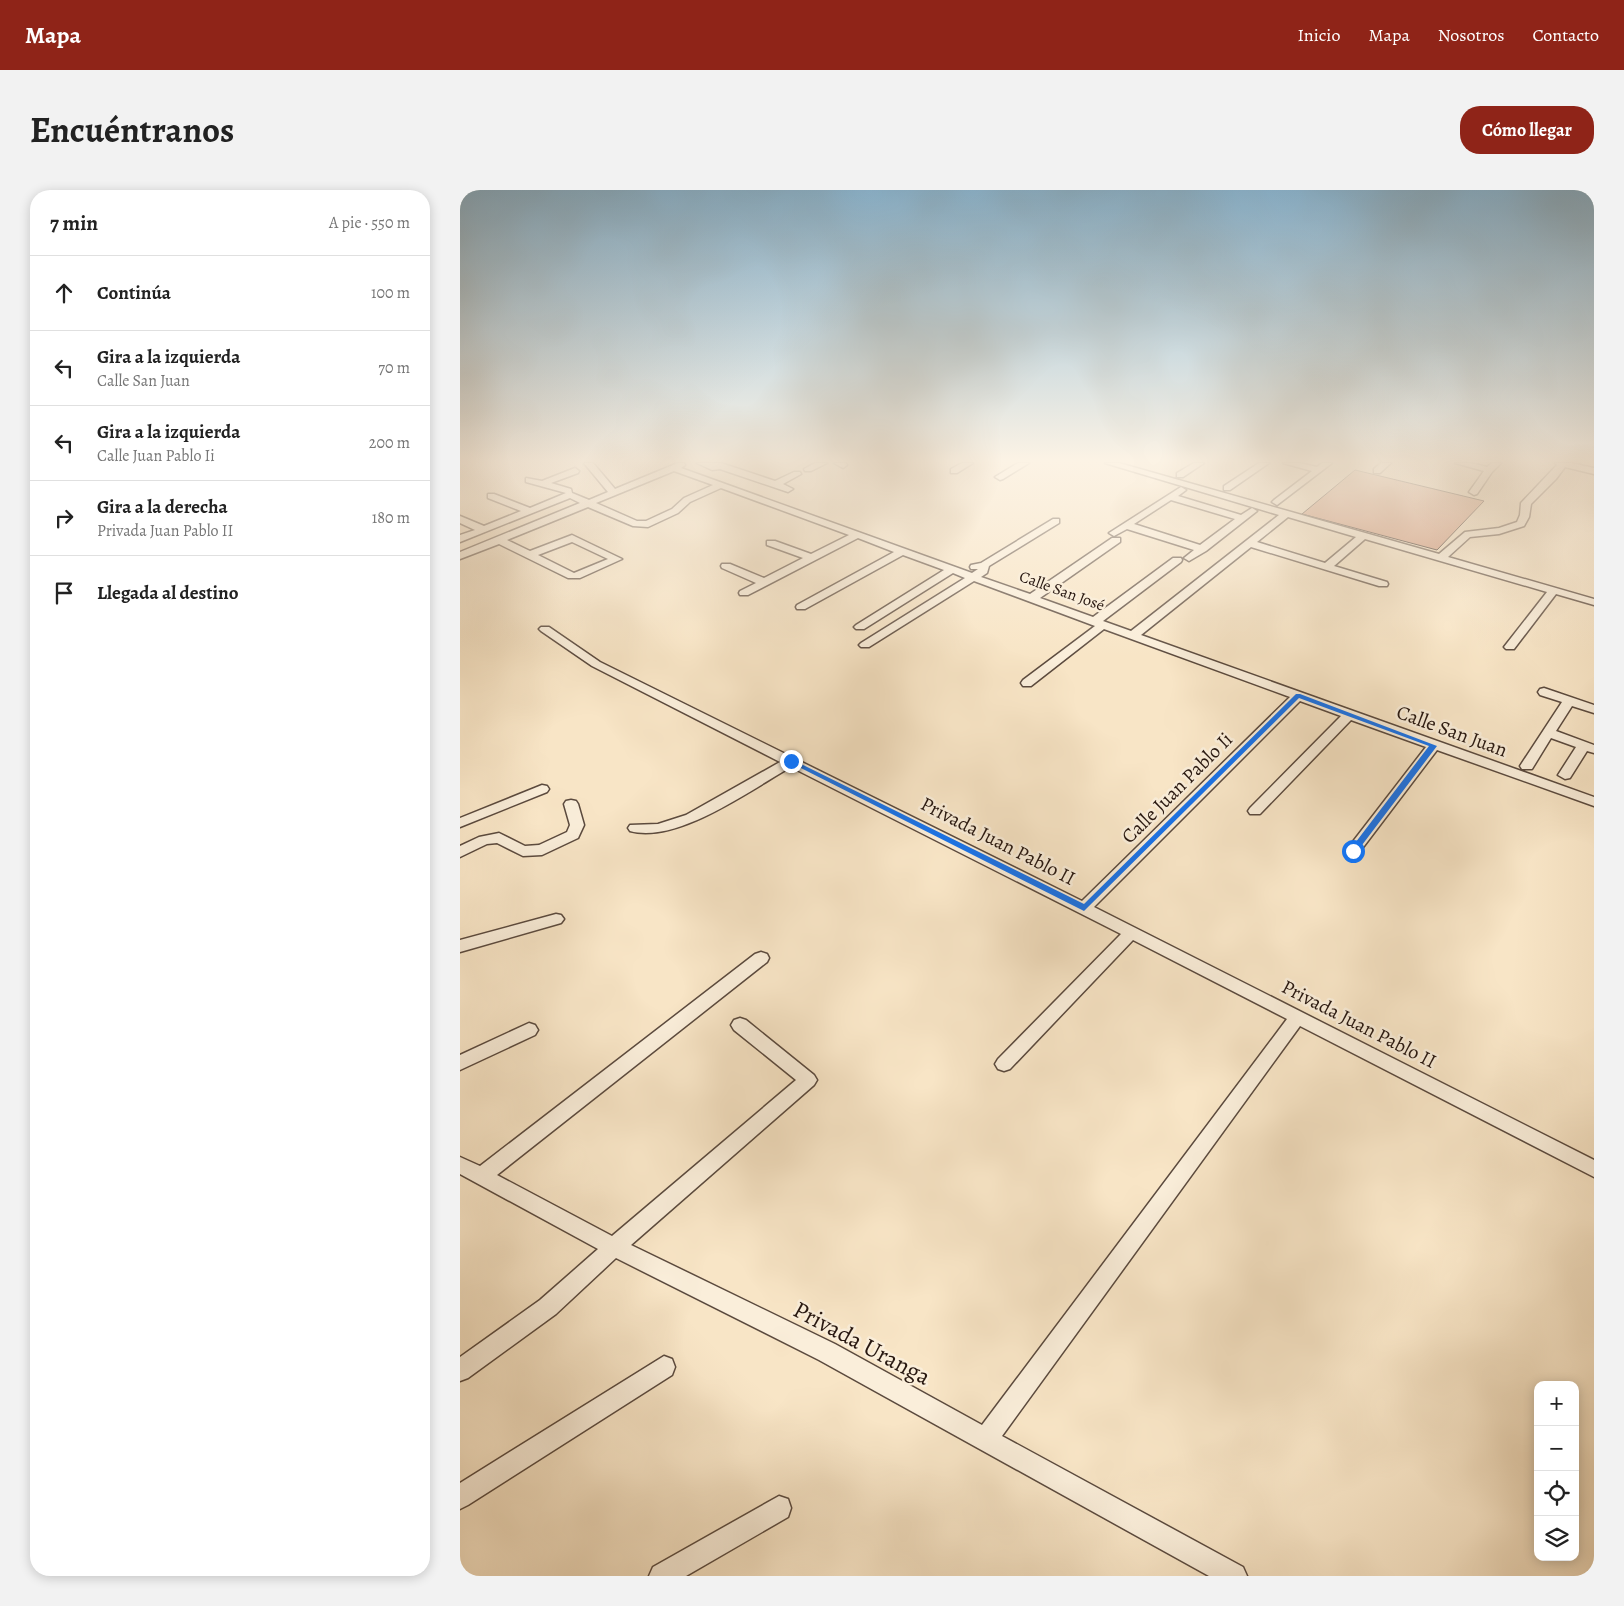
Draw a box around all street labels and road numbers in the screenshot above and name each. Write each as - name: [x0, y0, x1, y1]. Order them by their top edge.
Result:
- street label: Calle San José: [1016, 565, 1108, 617]
- street label: Calle San Juan: [1393, 698, 1511, 764]
- street label: Calle Juan Pablo Ii: [1115, 726, 1239, 850]
- street label: Privada Juan Pablo II: [916, 790, 1080, 892]
- street label: Privada Juan Pablo II: [1277, 973, 1441, 1075]
- street label: Privada Uranga: [788, 1293, 937, 1393]

